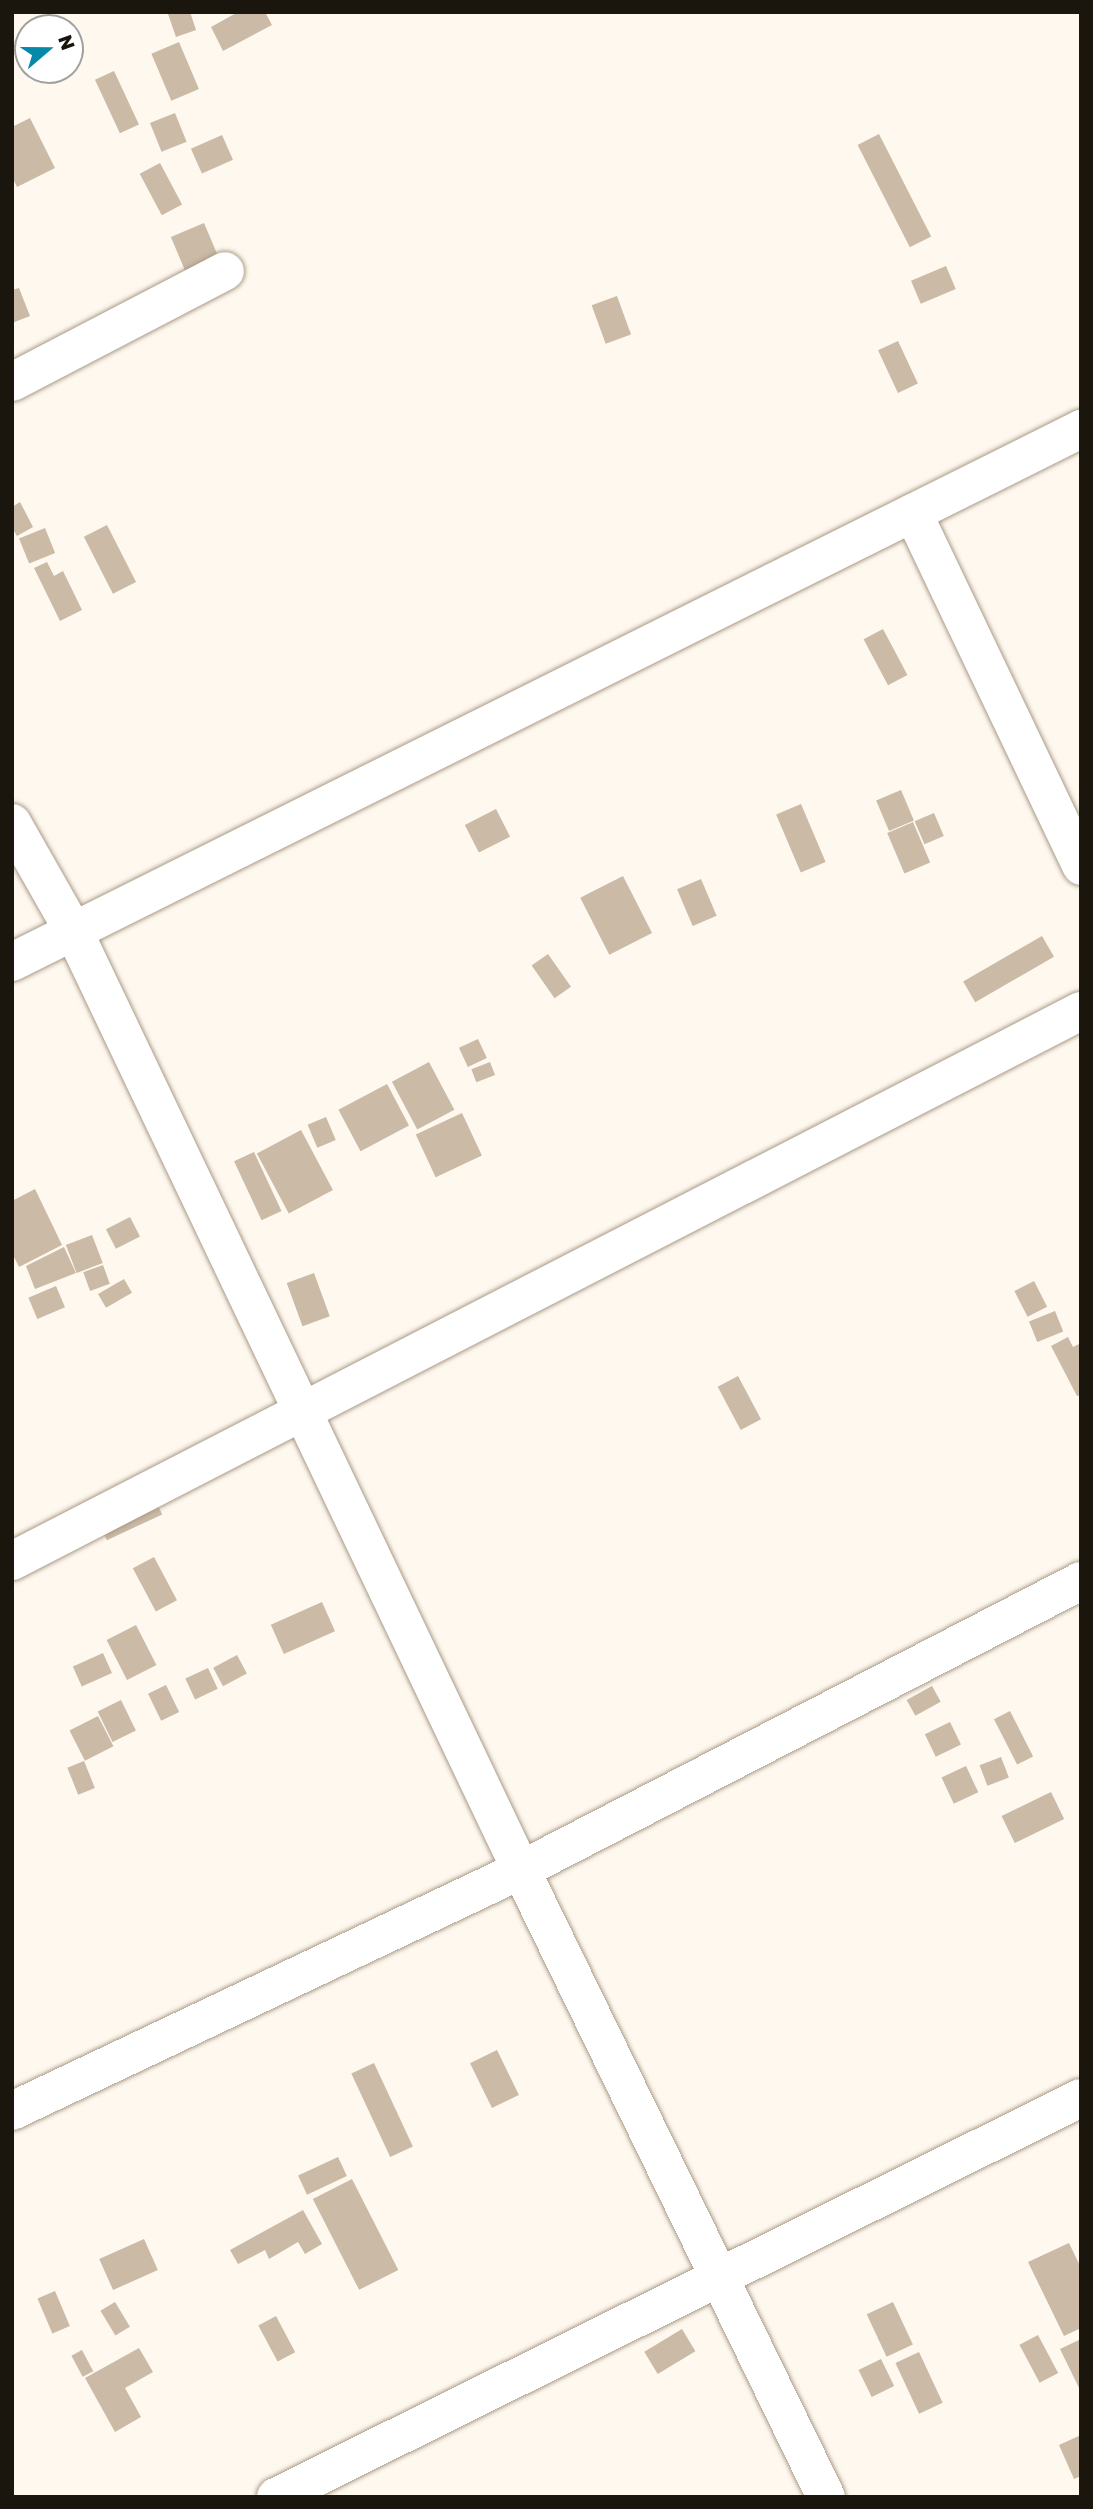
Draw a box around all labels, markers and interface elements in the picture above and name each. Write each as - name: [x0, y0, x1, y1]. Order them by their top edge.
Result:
- north arrow: [14, 14, 84, 84]
- text: N: [54, 32, 81, 53]

